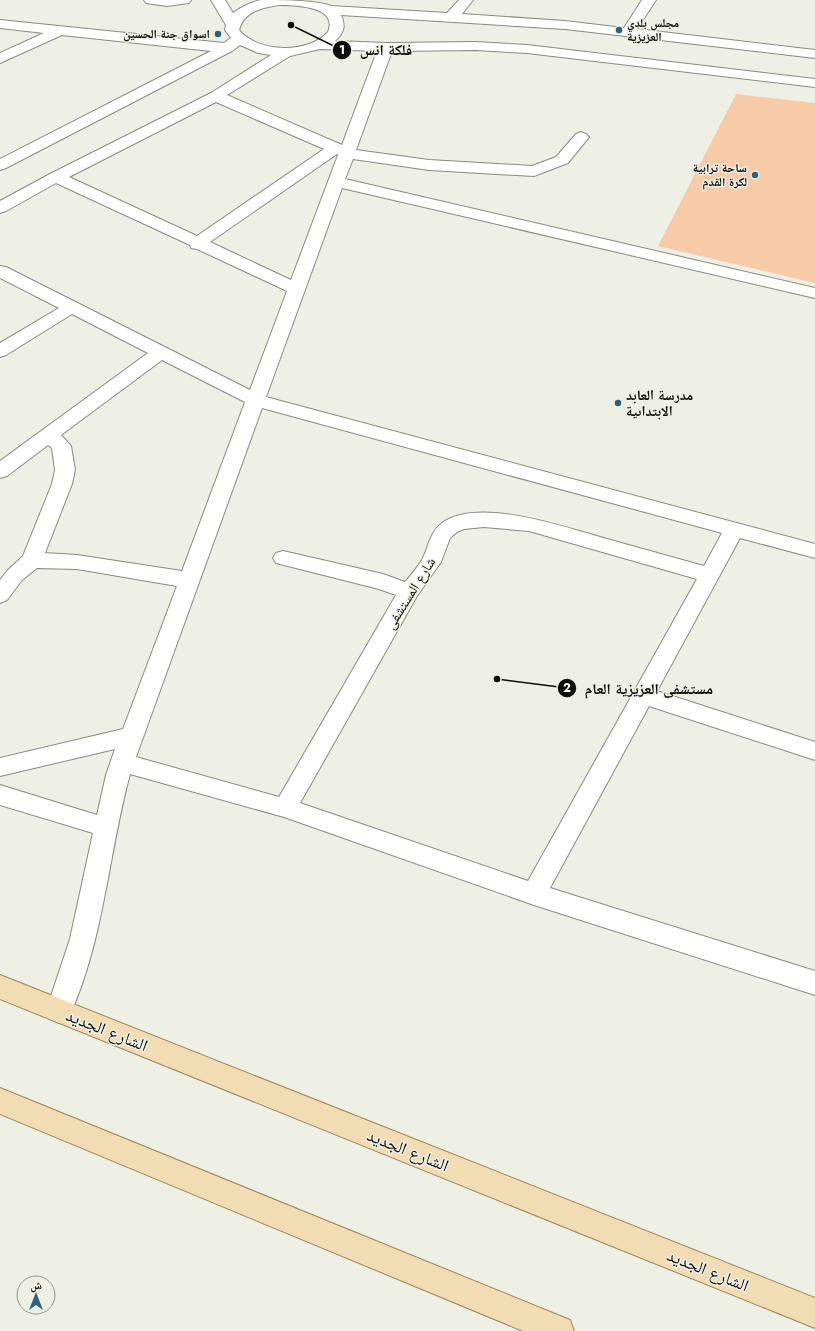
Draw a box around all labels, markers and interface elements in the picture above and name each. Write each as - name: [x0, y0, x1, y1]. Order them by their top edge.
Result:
- place label: مجلس بلدي العزيزية: [627, 14, 680, 46]
- place label: اسواق جنة الحسين: [123, 25, 210, 43]
- marker: مجلس بلدي العزيزية: [614, 25, 624, 35]
- marker: اسواق جنة الحسين: [213, 29, 223, 39]
- callout: فلكة انس: [332, 36, 420, 63]
- text: فلكة انس: [360, 39, 412, 61]
- text: 1: [339, 41, 345, 59]
- place label: ساحة ترابية لكرة القدم: [693, 159, 747, 191]
- marker: ساحة ترابية لكرة القدم: [750, 170, 760, 180]
- place label: مدرسة العابد الابتداىية: [626, 385, 693, 421]
- marker: مدرسة العابد الابتداىية: [613, 398, 623, 408]
- street label: شارع المستشفى: [380, 553, 440, 633]
- callout: مستشفى العزيزية العام: [557, 675, 721, 702]
- text: مستشفى العزيزية العام: [585, 678, 713, 700]
- text: 2: [563, 679, 571, 697]
- street label: الشارع الجديد: [63, 1003, 151, 1057]
- street label: الشارع الجديد: [364, 1123, 452, 1177]
- street label: الشارع الجديد: [664, 1243, 752, 1297]
- north arrow: [16, 1275, 56, 1315]
- text: ش: [30, 1277, 42, 1293]

